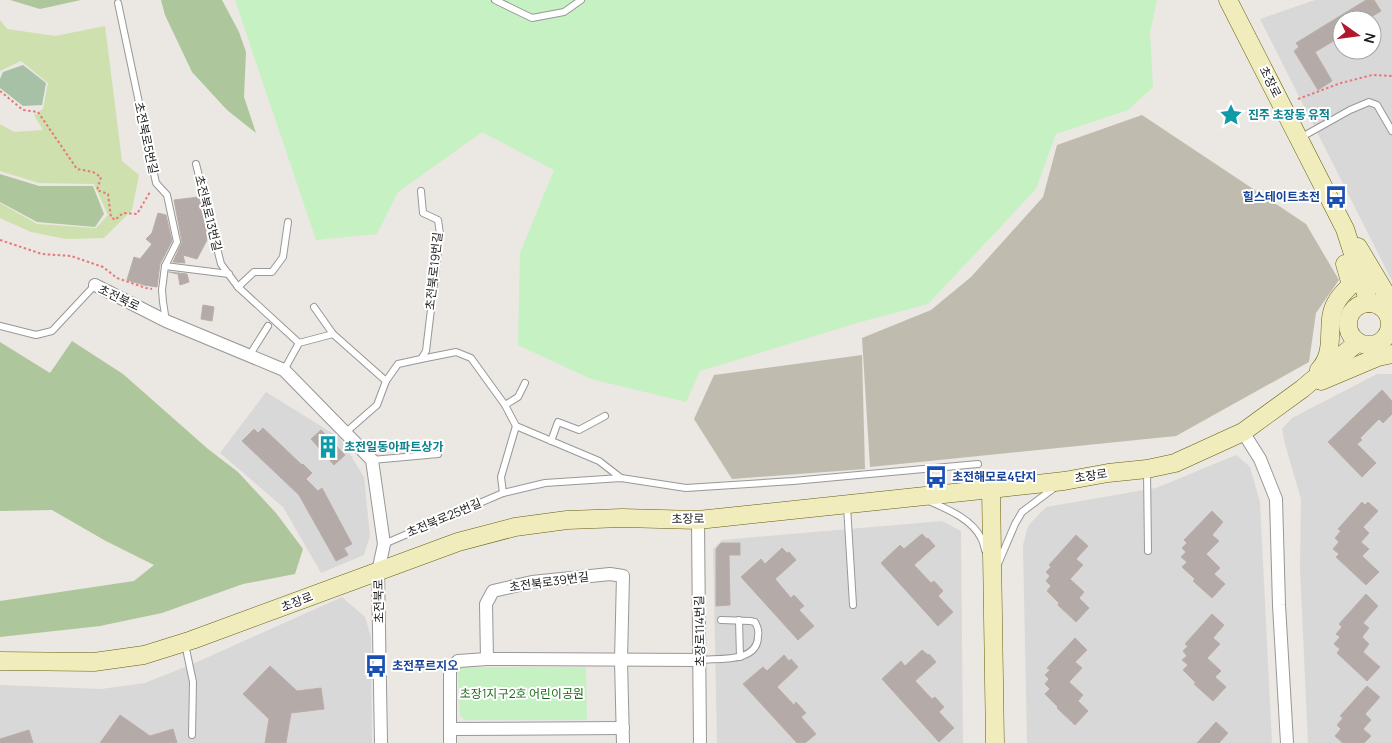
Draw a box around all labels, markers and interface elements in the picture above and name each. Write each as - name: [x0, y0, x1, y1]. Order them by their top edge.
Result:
- north arrow: [1332, 10, 1382, 60]
- text: N: [1360, 31, 1381, 45]
- street label: 초장로: [1255, 63, 1286, 100]
- street label: 초전북로5번길: [131, 100, 162, 175]
- place icon: 진주 초장동 유적: [1218, 102, 1244, 128]
- place label: 진주 초장동 유적: [1248, 106, 1330, 123]
- street label: 초전북로13번길: [191, 173, 226, 253]
- bus stop icon: 힐스테이트초전: [1323, 184, 1349, 210]
- place label: 힐스테이트초전: [1243, 188, 1320, 205]
- street label: 초전북로19번길: [421, 231, 446, 311]
- street label: 초전북로: [96, 281, 143, 315]
- building icon: 초전일동아파트상가: [315, 434, 341, 460]
- place label: 초전일동아파트상가: [344, 438, 443, 455]
- bus stop icon: 초전해모로4단지: [923, 464, 949, 490]
- street label: 초장로: [1073, 465, 1109, 486]
- place label: 초전해모로4단지: [952, 468, 1037, 485]
- street label: 초전북로25번길: [404, 494, 484, 541]
- street label: 초장로: [671, 510, 705, 527]
- street label: 초전북로39번길: [508, 567, 590, 596]
- street label: 초전북로: [370, 579, 387, 623]
- street label: 초장로: [278, 588, 315, 615]
- street label: 초장로114번길: [690, 595, 709, 667]
- bus stop icon: 초전푸르지오: [363, 653, 389, 679]
- place label: 초전푸르지오: [392, 657, 458, 674]
- park label: 초장1지구2호 어린이공원: [460, 685, 584, 702]

